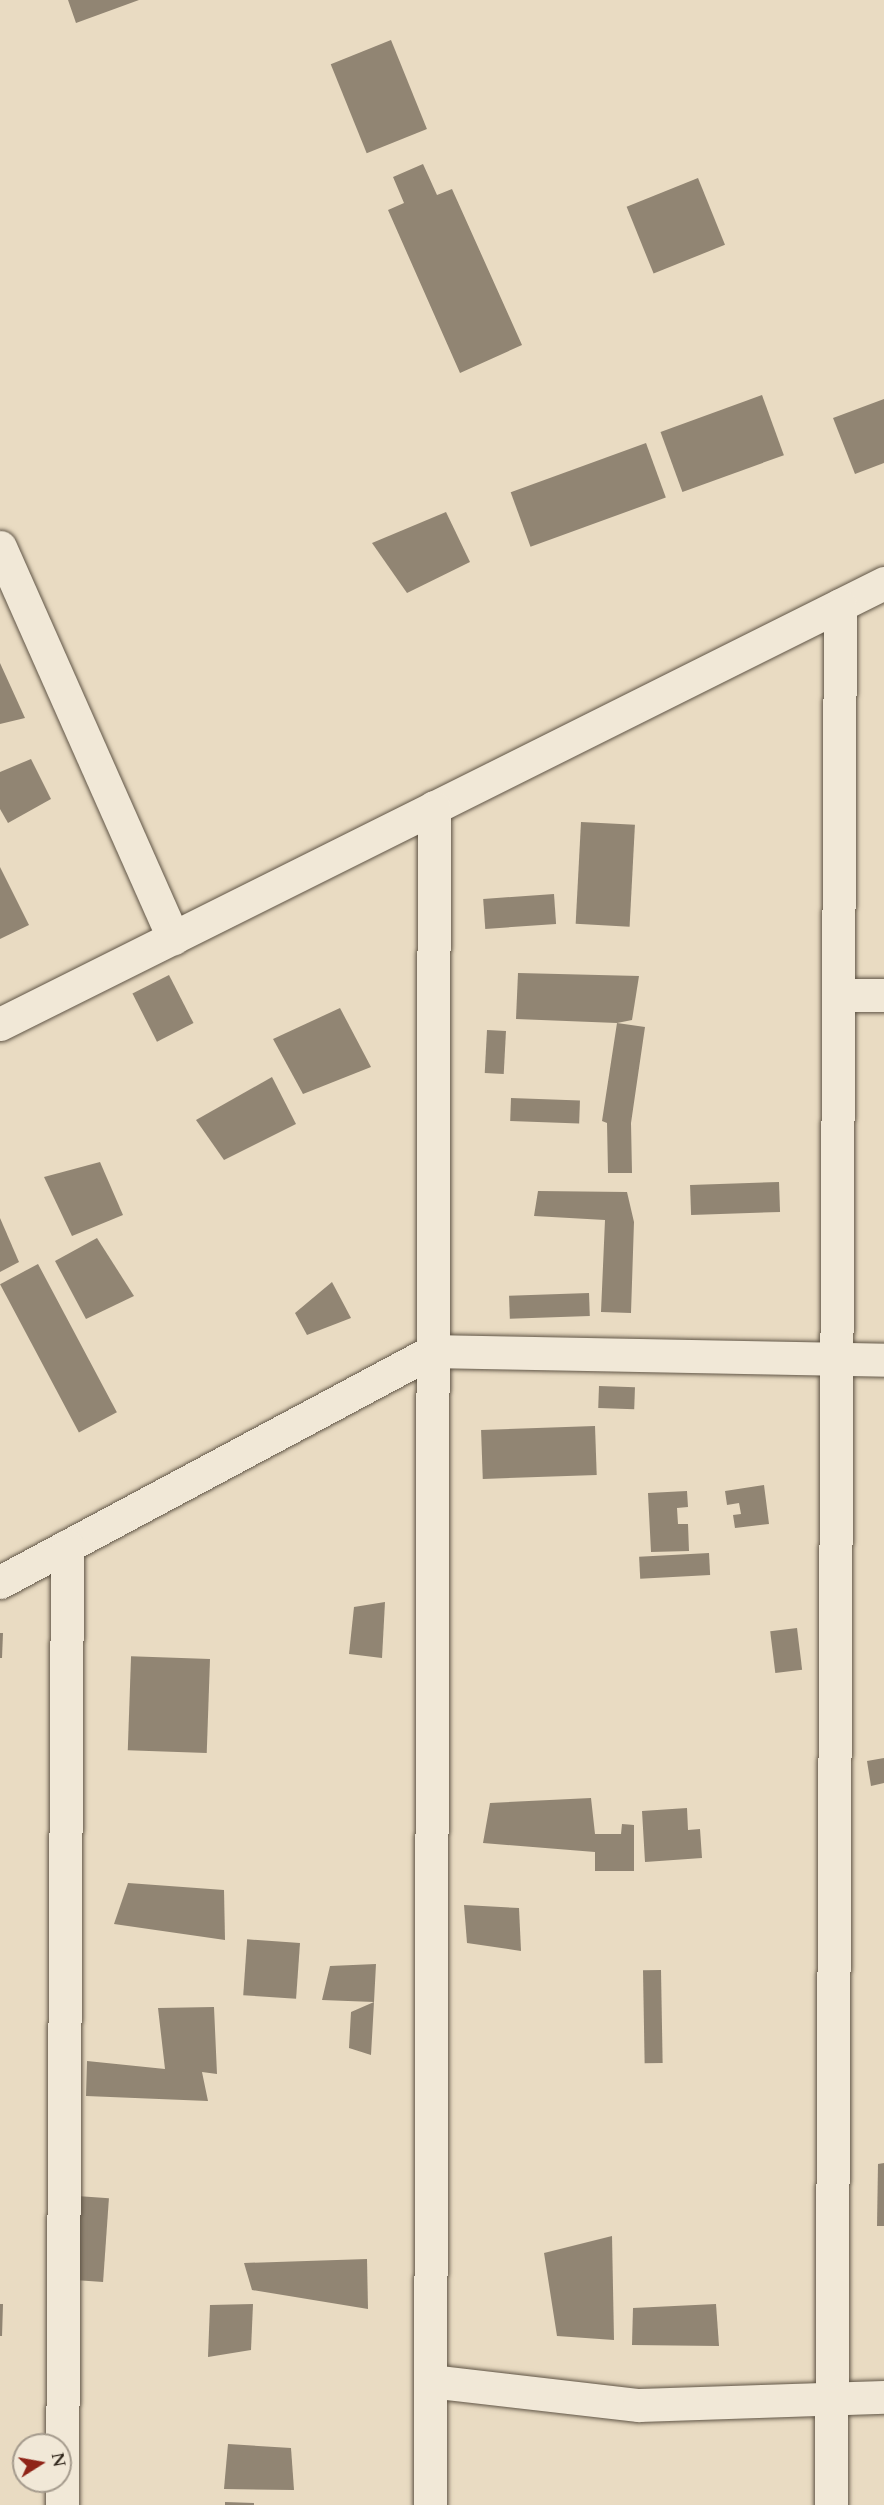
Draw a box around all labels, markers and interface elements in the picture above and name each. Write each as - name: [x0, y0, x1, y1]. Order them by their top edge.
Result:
- north arrow: [12, 2433, 72, 2493]
- text: N: [46, 2451, 70, 2469]

